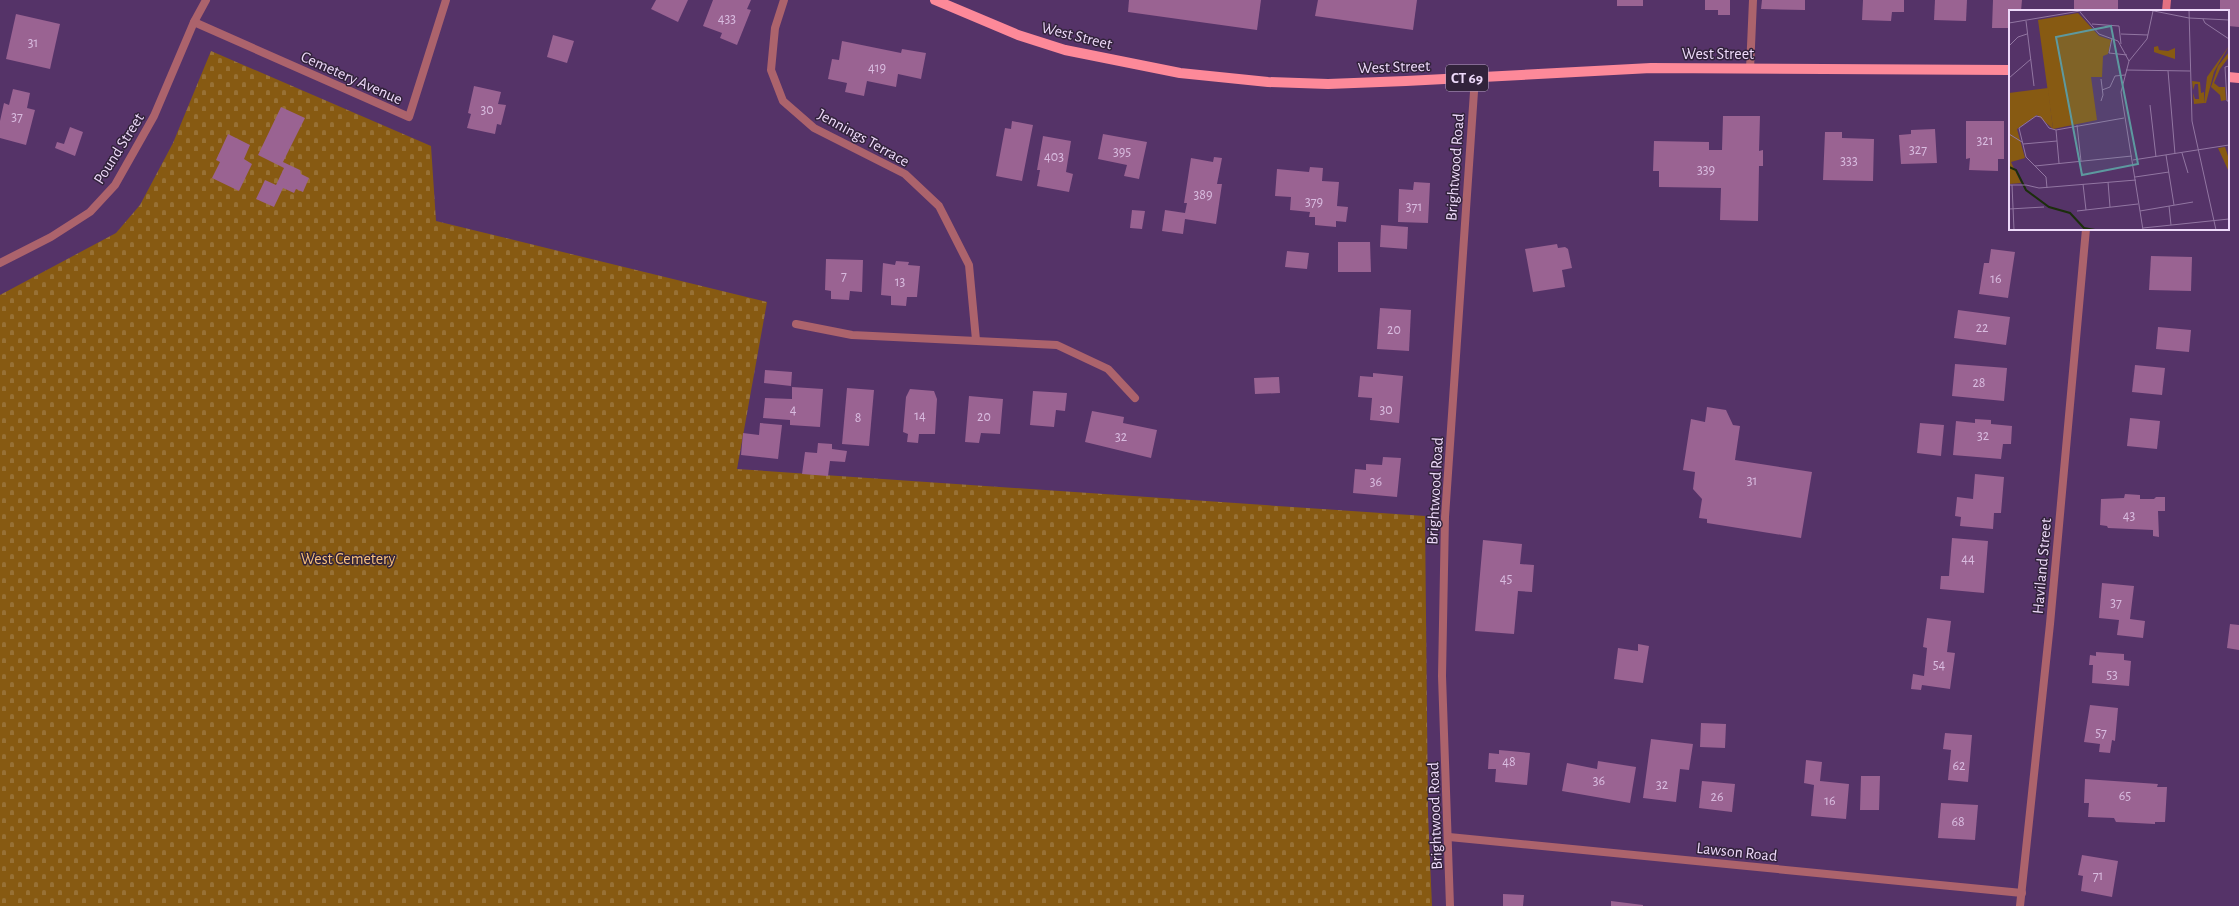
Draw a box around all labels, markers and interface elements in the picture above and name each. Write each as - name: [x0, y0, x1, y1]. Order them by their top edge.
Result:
- inset map: [2009, 10, 2229, 230]
- house number: 433: [718, 12, 736, 26]
- street label: West Street: [1040, 19, 1114, 52]
- house number: 31: [28, 36, 38, 50]
- street label: West Street: [1682, 46, 1754, 62]
- street label: Cemetery Avenue: [298, 48, 405, 108]
- street label: West Street: [1358, 58, 1430, 76]
- house number: 419: [868, 61, 886, 75]
- road number: CT 69: [1446, 65, 1488, 91]
- house number: 30: [480, 103, 494, 117]
- street label: Jennings Terrace: [815, 106, 912, 170]
- house number: 37: [11, 110, 23, 124]
- street label: Pound Street: [91, 110, 147, 187]
- street label: Brightwood Road: [1443, 113, 1467, 221]
- house number: 321: [1977, 134, 1993, 148]
- house number: 327: [1909, 143, 1927, 157]
- house number: 395: [1113, 145, 1131, 159]
- house number: 403: [1044, 150, 1064, 164]
- house number: 333: [1840, 154, 1858, 168]
- house number: 339: [1697, 163, 1715, 177]
- house number: 389: [1194, 188, 1212, 202]
- house number: 379: [1305, 195, 1323, 209]
- house number: 371: [1406, 200, 1422, 214]
- house number: 7: [841, 269, 847, 283]
- house number: 16: [1990, 272, 2002, 286]
- house number: 13: [895, 275, 906, 289]
- house number: 22: [1976, 321, 1988, 335]
- house number: 20: [1387, 323, 1401, 337]
- house number: 28: [1972, 376, 1986, 390]
- house number: 4: [790, 403, 797, 417]
- house number: 30: [1379, 403, 1393, 417]
- house number: 14: [914, 409, 926, 423]
- house number: 20: [977, 410, 991, 424]
- house number: 8: [855, 411, 861, 425]
- house number: 32: [1977, 429, 1989, 443]
- house number: 32: [1115, 430, 1127, 444]
- street label: Brightwood Road: [1424, 437, 1446, 545]
- house number: 31: [1747, 474, 1757, 488]
- house number: 36: [1370, 475, 1382, 489]
- house number: 43: [2123, 509, 2135, 523]
- street label: Haviland Street: [2030, 517, 2054, 615]
- park label: West Cemetery: [301, 551, 395, 568]
- house number: 44: [1961, 552, 1975, 566]
- house number: 45: [1500, 572, 1512, 586]
- house number: 37: [2110, 596, 2122, 610]
- house number: 54: [1933, 658, 1946, 672]
- house number: 53: [2106, 668, 2118, 682]
- house number: 57: [2095, 726, 2107, 740]
- house number: 48: [1502, 755, 1516, 769]
- house number: 62: [1953, 759, 1965, 773]
- street label: Brightwood Road: [1425, 762, 1445, 870]
- house number: 36: [1593, 774, 1605, 788]
- house number: 32: [1656, 778, 1668, 792]
- house number: 65: [2119, 789, 2131, 803]
- house number: 26: [1711, 790, 1723, 804]
- house number: 16: [1824, 794, 1836, 808]
- house number: 68: [1951, 815, 1965, 829]
- street label: Lawson Road: [1696, 840, 1778, 864]
- house number: 71: [2093, 869, 2103, 883]

